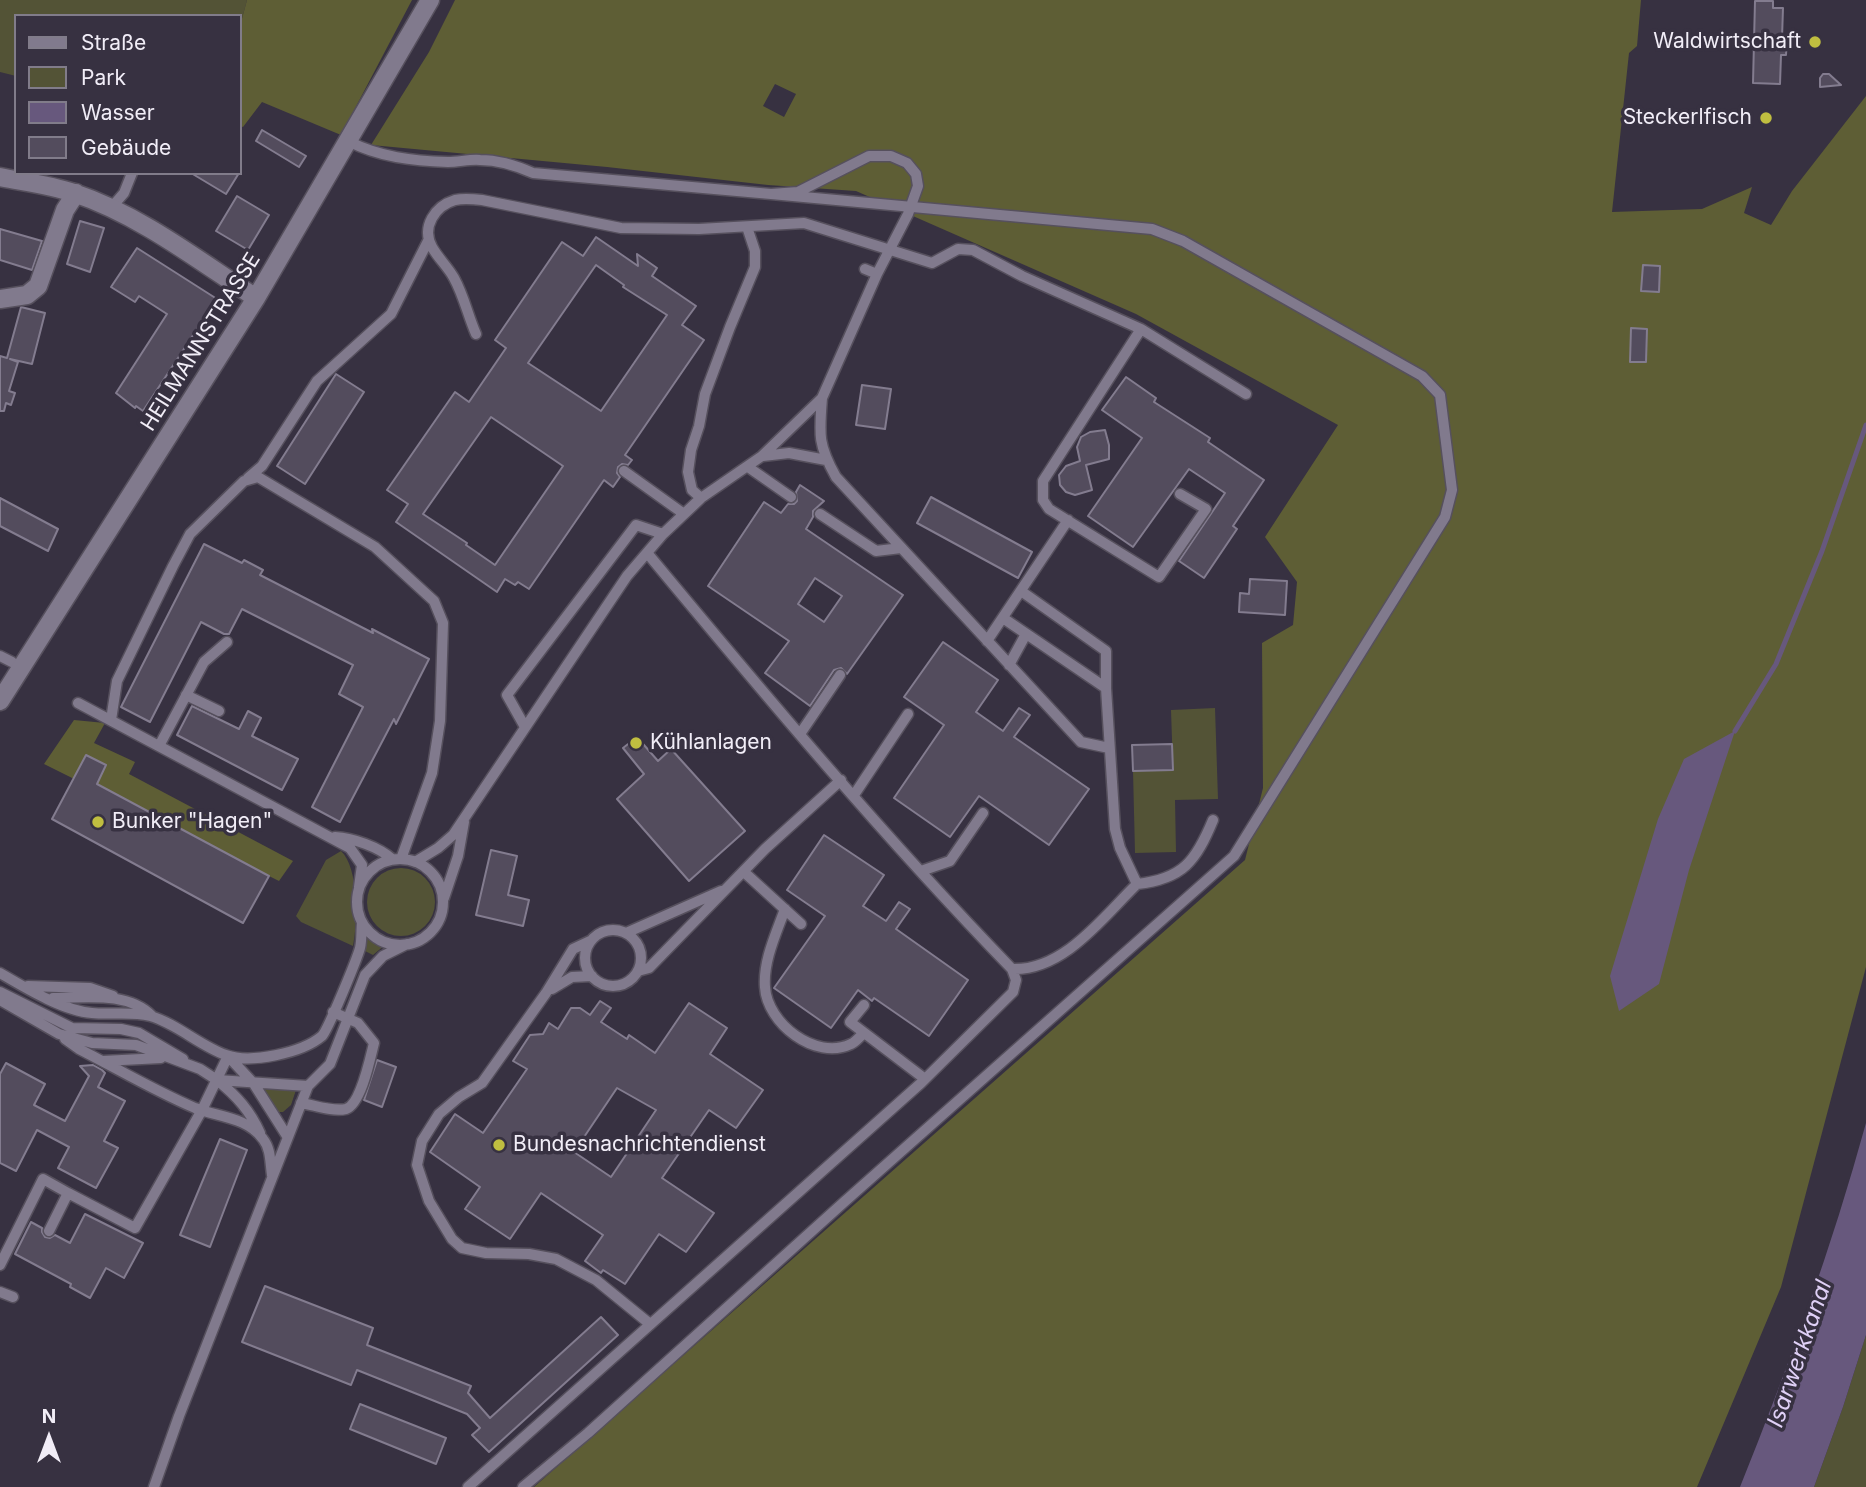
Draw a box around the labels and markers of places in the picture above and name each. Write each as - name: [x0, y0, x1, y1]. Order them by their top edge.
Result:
- place label: Waldwirtschaft: [1653, 29, 1801, 55]
- marker: Waldwirtschaft: [1807, 34, 1823, 50]
- place label: Steckerlfisch: [1623, 105, 1752, 131]
- marker: Steckerlfisch: [1758, 110, 1774, 126]
- place label: Kühlanlagen: [650, 730, 772, 756]
- marker: Kühlanlagen: [628, 735, 644, 751]
- place label: Bunker "Hagen": [112, 809, 272, 835]
- marker: Bunker "Hagen": [90, 814, 106, 830]
- place label: Bundesnachrichtendienst: [513, 1132, 766, 1158]
- marker: Bundesnachrichtendienst: [491, 1137, 507, 1153]

